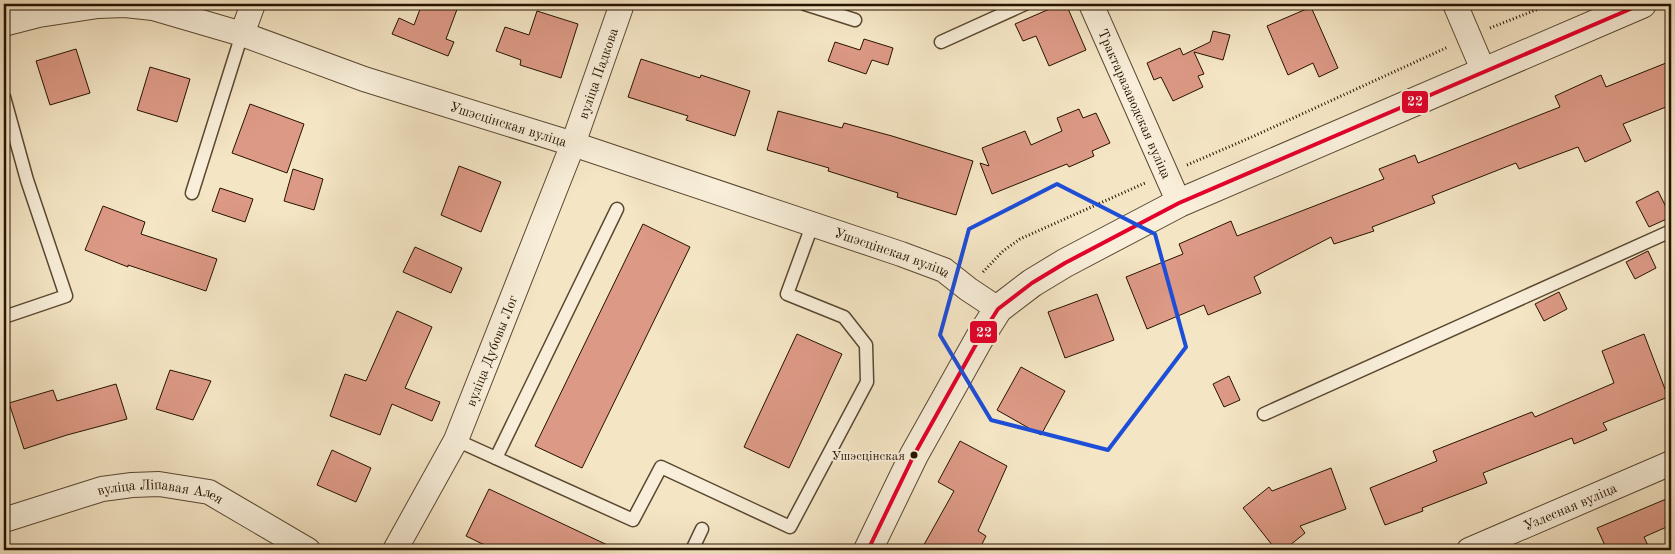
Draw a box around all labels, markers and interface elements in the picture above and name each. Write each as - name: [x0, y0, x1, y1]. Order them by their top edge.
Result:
- street label: вуліца Падкова: [576, 26, 621, 121]
- street label: Трактаразаводская вуліца: [1095, 27, 1173, 181]
- line badge: 22: [1401, 90, 1429, 114]
- text: 22: [1407, 95, 1423, 109]
- street label: Ушэсцінская вуліца: [448, 100, 568, 150]
- street label: Ушэсцінская вуліца: [833, 226, 953, 280]
- street label: вуліца Дубовы Лог: [464, 293, 521, 408]
- line badge: 22: [969, 320, 998, 344]
- text: 22: [976, 326, 992, 340]
- place label: Ушэсцінская: [832, 450, 905, 463]
- marker: Ушэсцінская: [909, 450, 919, 460]
- street label: вуліца Ліпавая Алея: [95, 478, 225, 507]
- street label: Узлесная вуліца: [1522, 481, 1619, 534]

